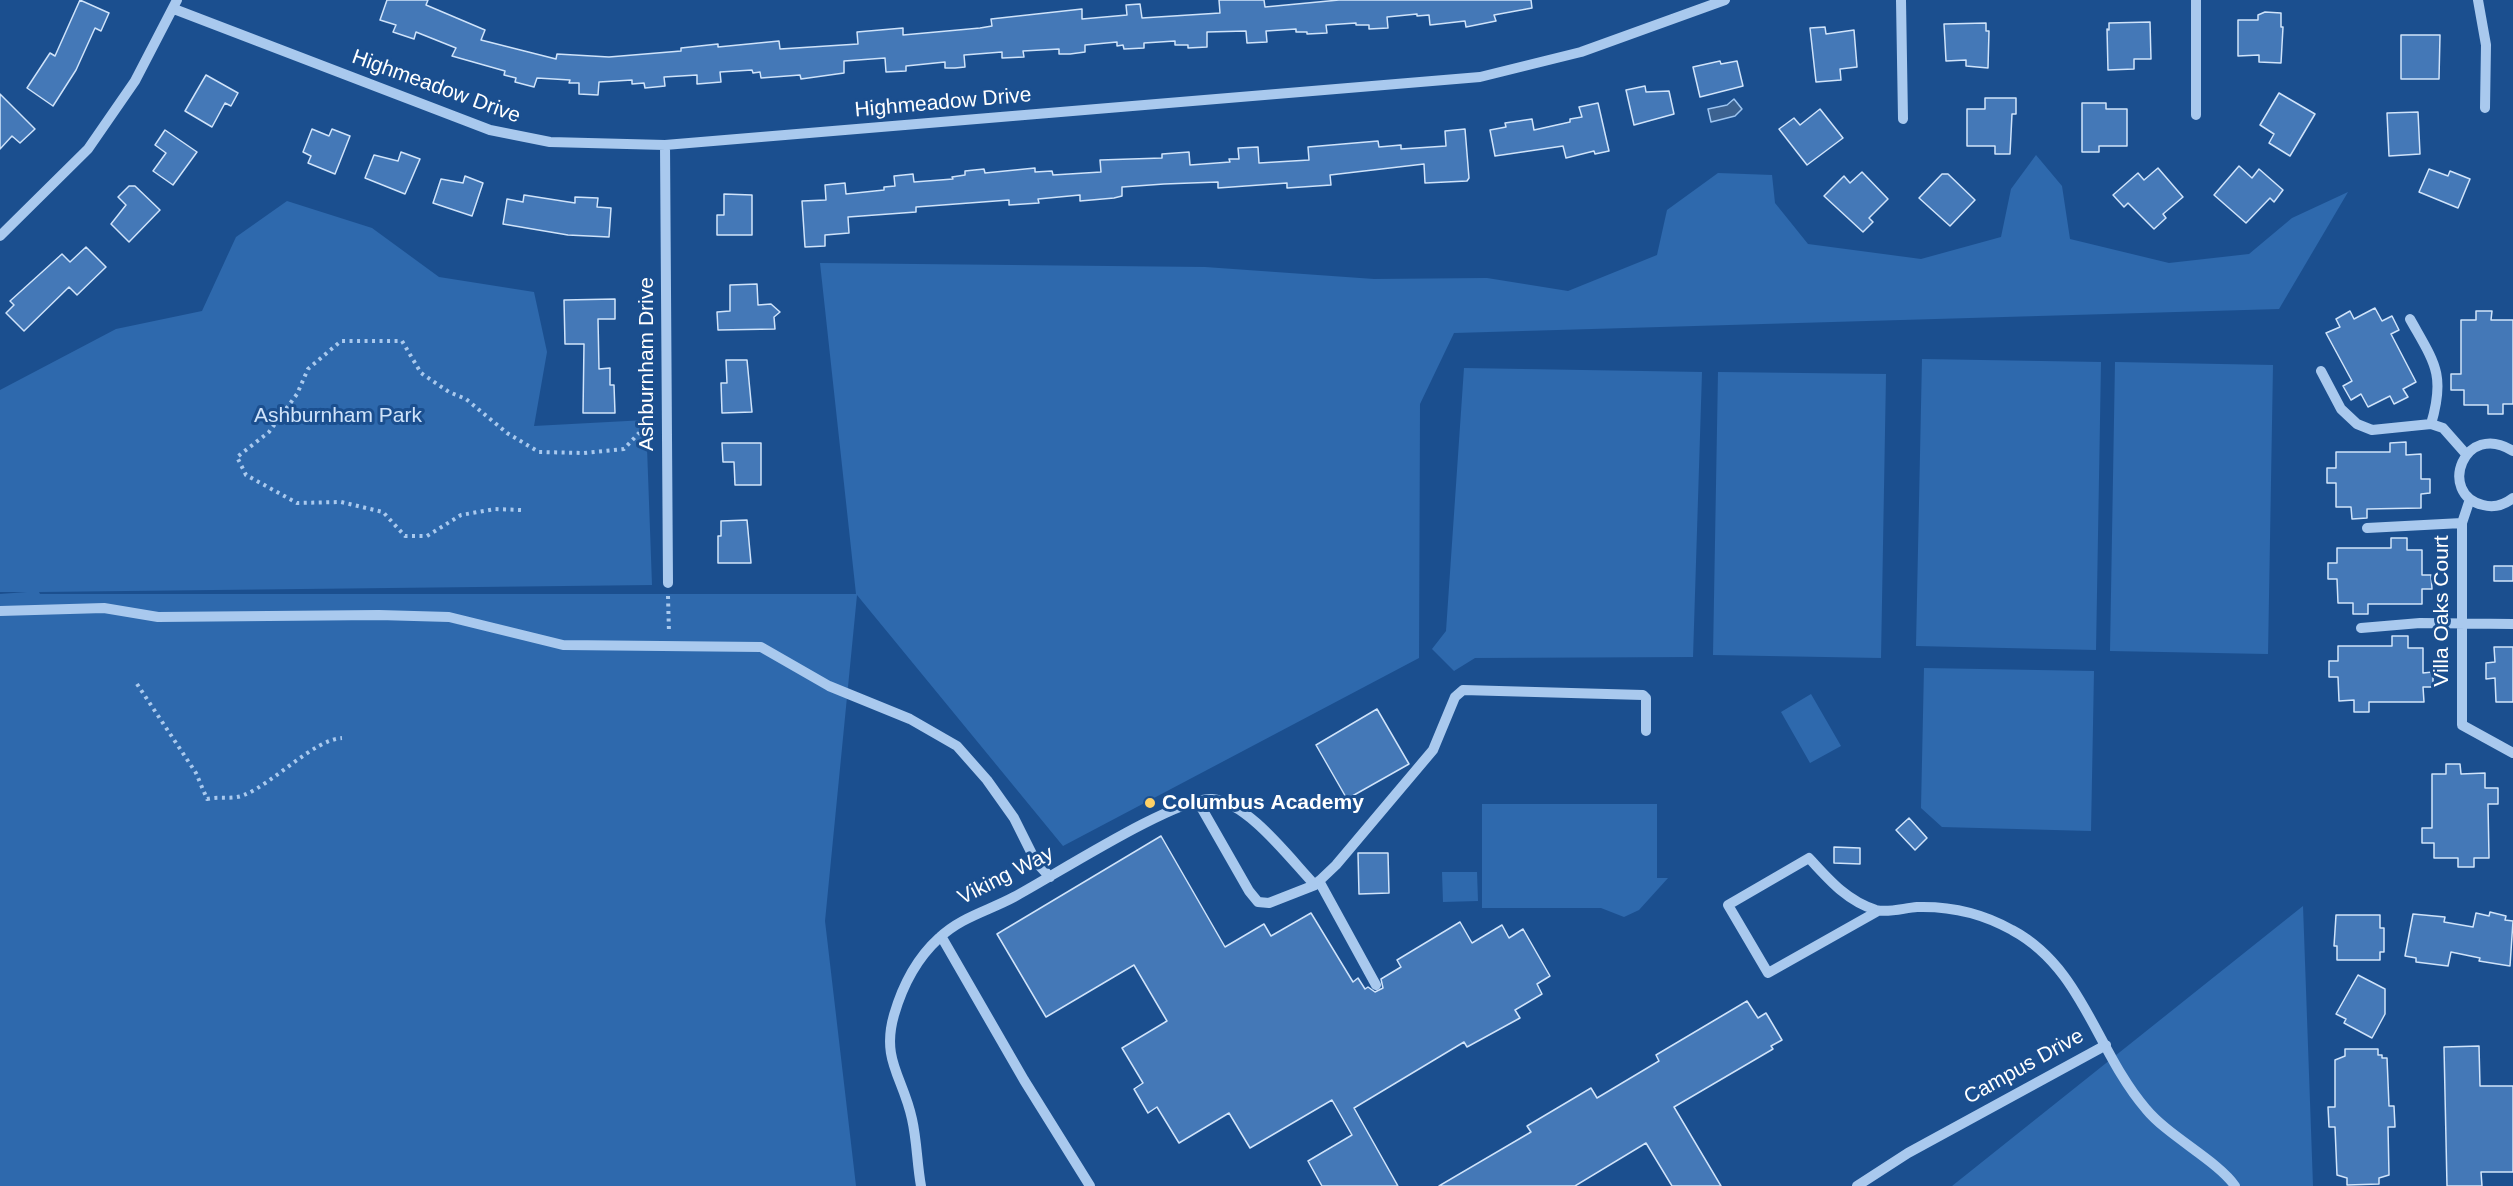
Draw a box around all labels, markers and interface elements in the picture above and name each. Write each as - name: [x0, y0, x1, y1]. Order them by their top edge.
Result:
- street label: Highmeadow Drive: [348, 45, 524, 129]
- street label: Highmeadow Drive: [854, 83, 1032, 123]
- street label: Ashburnham Drive: [634, 277, 660, 451]
- park label: Ashburnham Park: [254, 403, 422, 429]
- street label: Villa Oaks Court: [2429, 535, 2455, 687]
- place label: Columbus Academy: [1162, 790, 1364, 816]
- marker: Columbus Academy: [1143, 796, 1157, 810]
- street label: Viking Way: [954, 841, 1058, 911]
- street label: Campus Drive: [1960, 1024, 2088, 1110]

